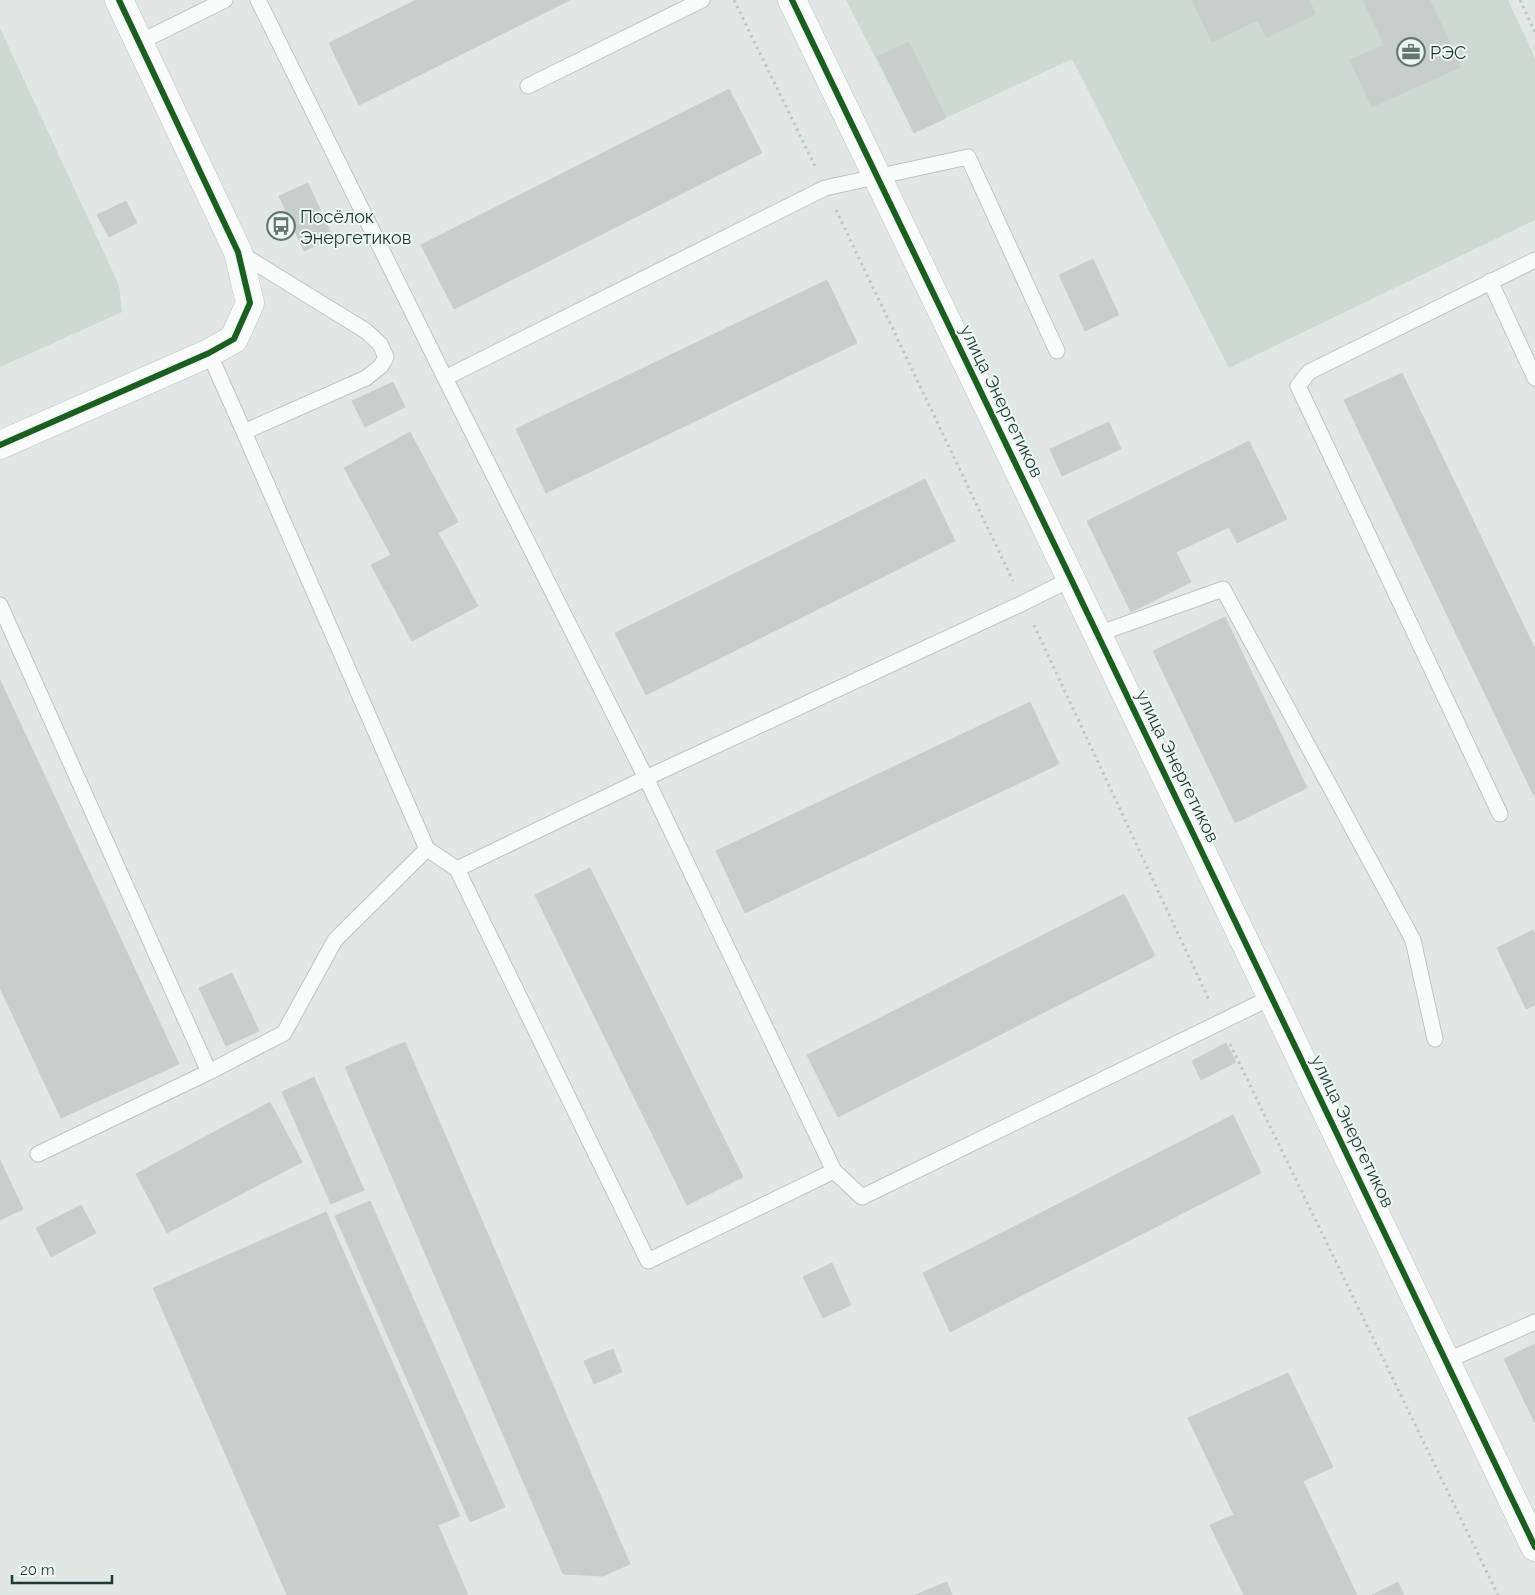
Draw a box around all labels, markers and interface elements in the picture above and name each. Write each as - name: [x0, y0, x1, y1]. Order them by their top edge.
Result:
- office icon: РЭС: [1396, 37, 1426, 67]
- place label: РЭС: [1430, 42, 1466, 63]
- place label: Посёлок Энергетиков: [300, 206, 411, 248]
- bus stop icon: Посёлок Энергетиков: [266, 211, 296, 241]
- street label: улица Энергетиков: [956, 321, 1048, 481]
- street label: улица Энергетиков: [1132, 686, 1224, 846]
- street label: улица Энергетиков: [1307, 1051, 1399, 1211]
- scale bar: [12, 1552, 112, 1584]
- text: 20 m: [20, 1561, 55, 1579]

